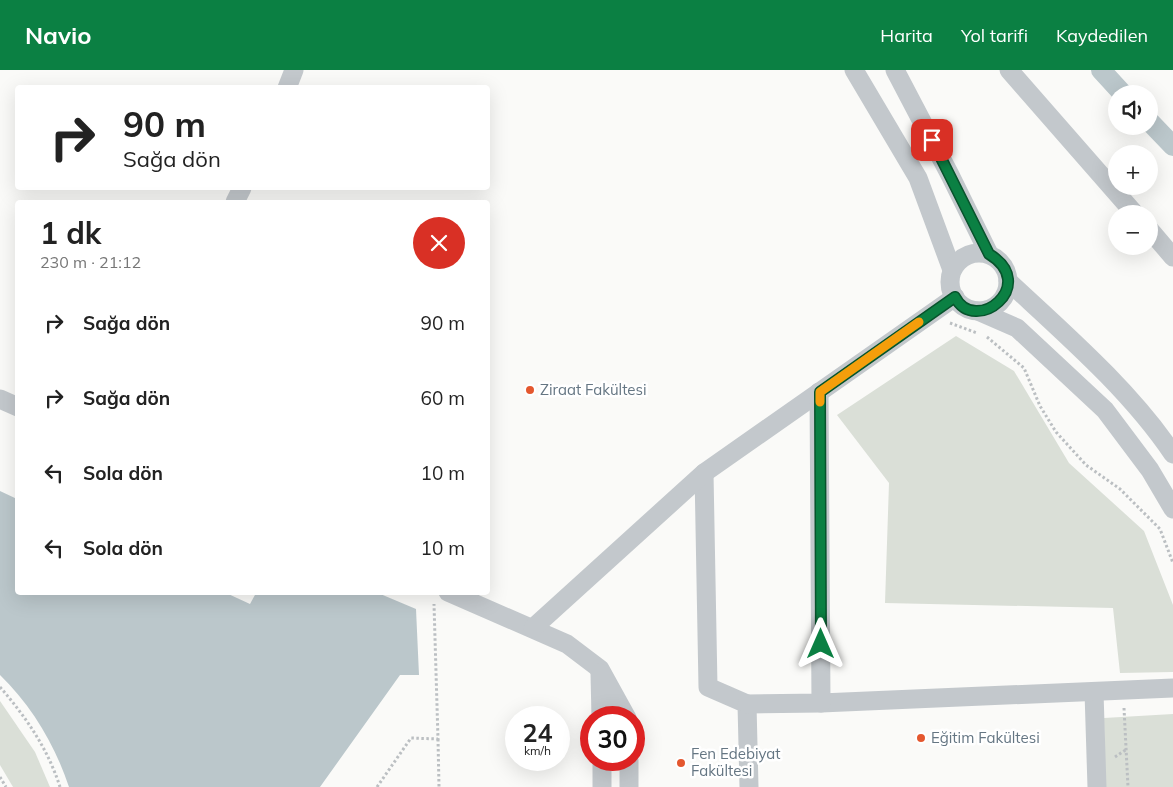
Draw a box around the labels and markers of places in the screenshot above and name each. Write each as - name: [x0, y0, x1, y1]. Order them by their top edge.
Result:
- pin: [911, 119, 953, 161]
- place label: Ziraat Fakültesi: [540, 380, 646, 399]
- marker: Ziraat Fakültesi: [524, 384, 536, 396]
- place label: Eğitim Fakültesi: [931, 728, 1040, 747]
- marker: Eğitim Fakültesi: [915, 732, 927, 744]
- place label: Fen Edebiyat Fakültesi: [691, 744, 781, 780]
- marker: Fen Edebiyat Fakültesi: [675, 757, 687, 769]

